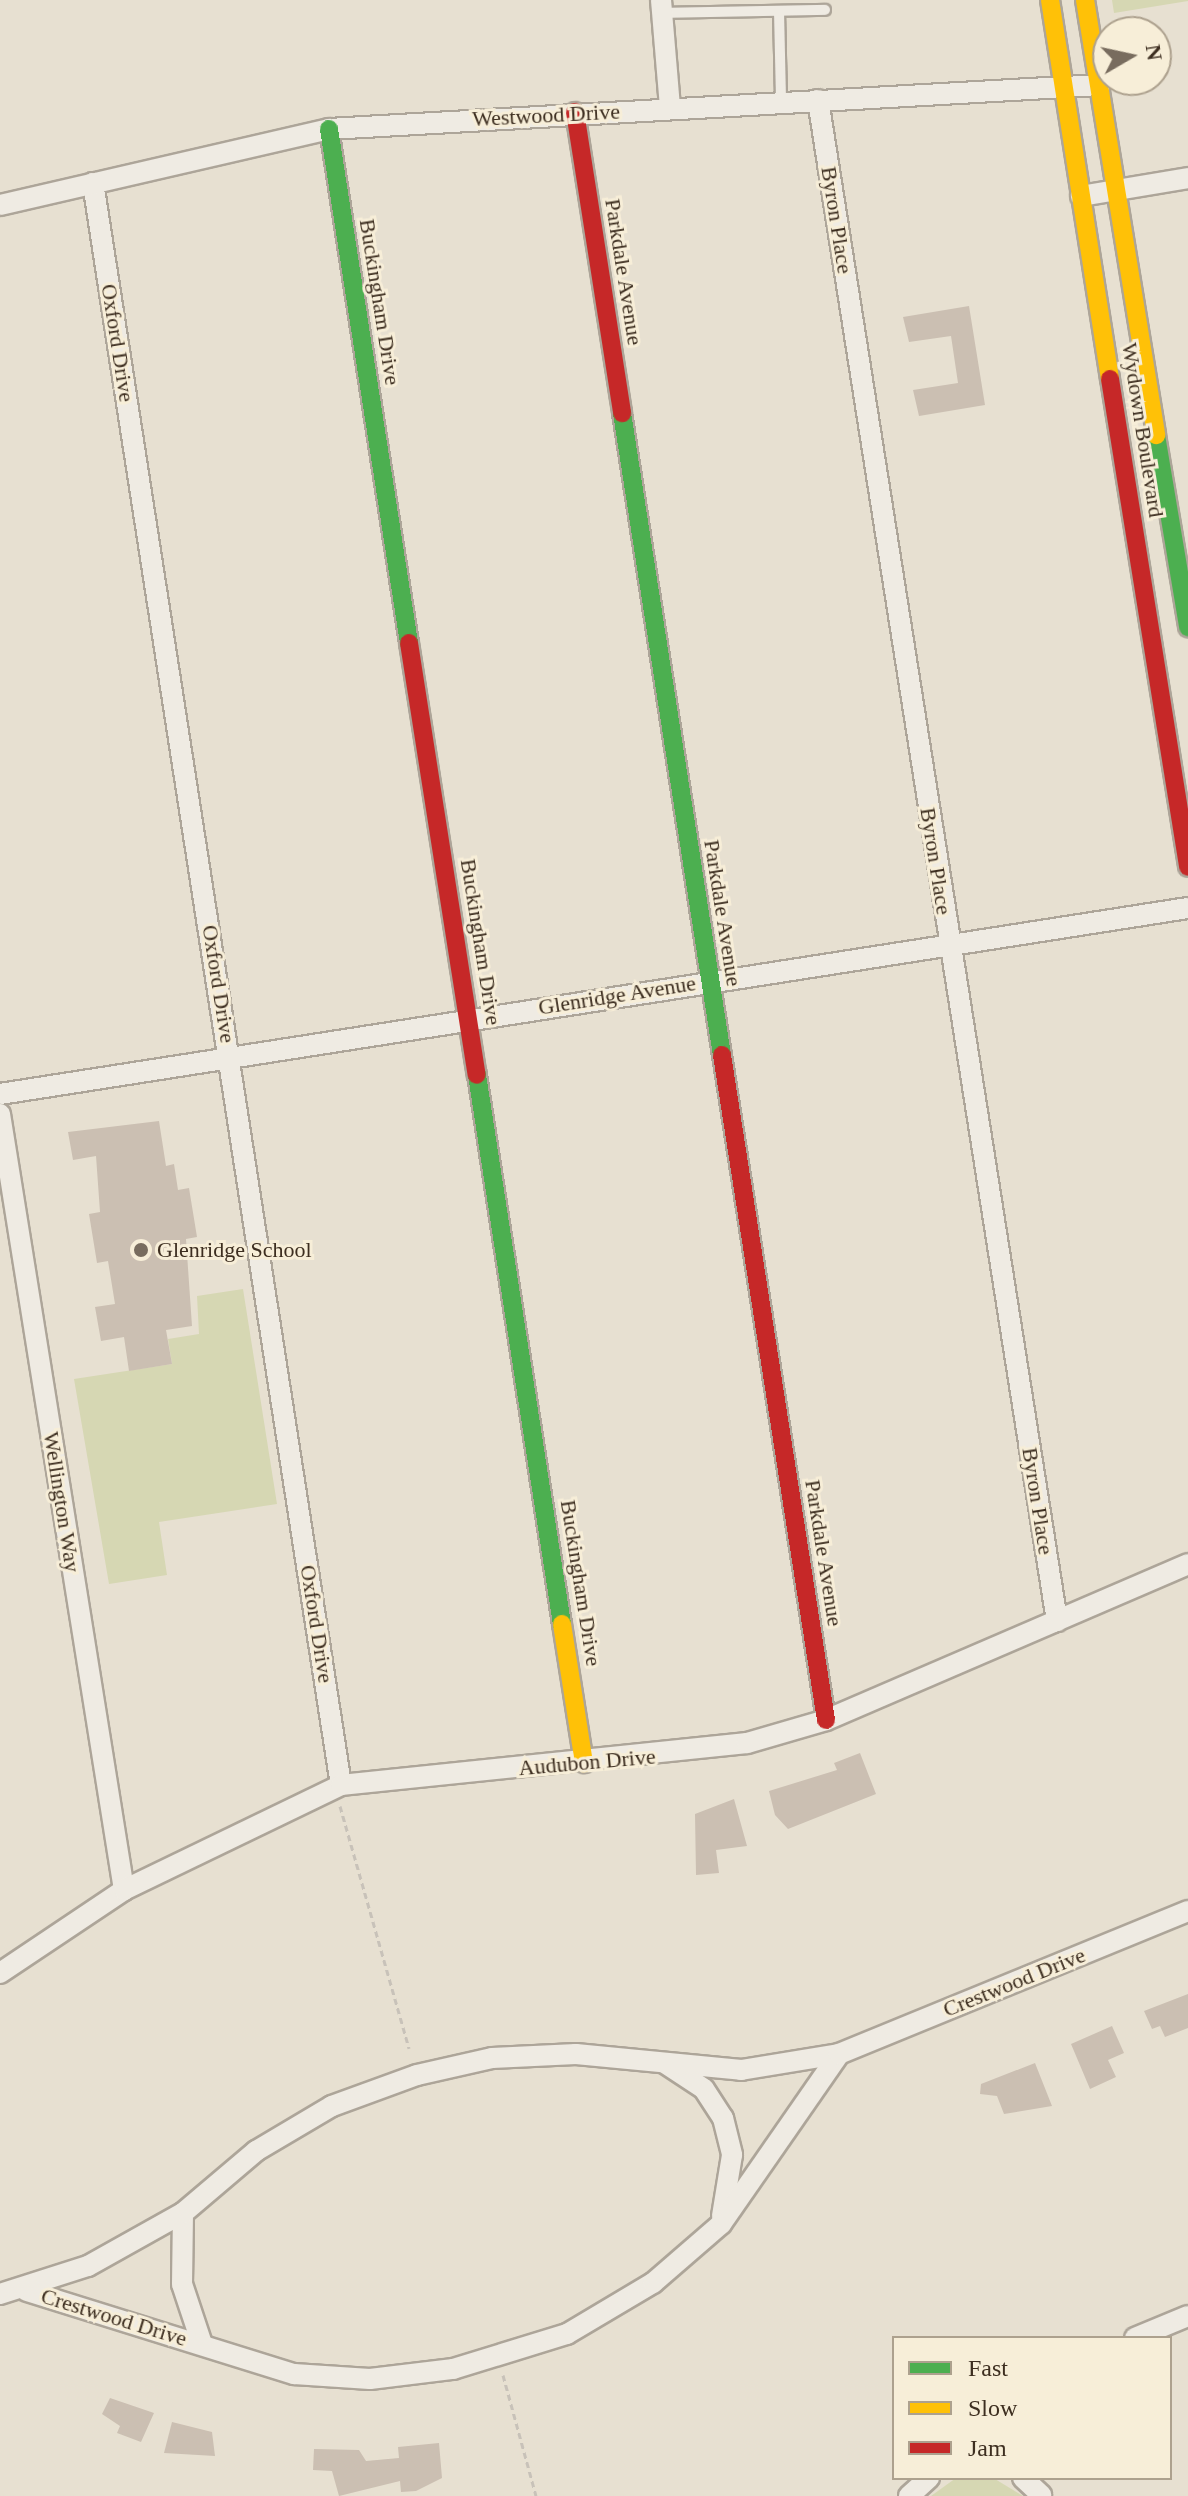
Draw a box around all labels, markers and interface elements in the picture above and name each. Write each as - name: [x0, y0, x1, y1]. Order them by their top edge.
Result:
- north arrow: [1092, 16, 1172, 96]
- text: N: [1141, 43, 1168, 62]
- street label: Westwood Drive: [471, 98, 621, 132]
- street label: Byron Place: [816, 165, 858, 275]
- street label: Parkdale Avenue: [599, 196, 649, 348]
- street label: Buckingham Drive: [354, 217, 406, 387]
- street label: Oxford Drive: [96, 282, 140, 404]
- street label: Wydown Boulevard: [1116, 341, 1170, 519]
- street label: Byron Place: [915, 806, 957, 916]
- street label: Parkdale Avenue: [698, 837, 748, 989]
- street label: Buckingham Drive: [455, 857, 507, 1027]
- street label: Oxford Drive: [197, 923, 241, 1045]
- street label: Glenridge Avenue: [536, 969, 698, 1021]
- place label: Glenridge School: [157, 1237, 312, 1263]
- marker: Glenridge School: [132, 1241, 150, 1259]
- street label: Wellington Way: [38, 1430, 86, 1574]
- street label: Byron Place: [1017, 1446, 1059, 1556]
- street label: Parkdale Avenue: [799, 1477, 849, 1629]
- street label: Buckingham Drive: [555, 1498, 607, 1668]
- street label: Oxford Drive: [295, 1563, 339, 1685]
- street label: Audubon Drive: [517, 1743, 657, 1781]
- street label: Crestwood Drive: [939, 1941, 1089, 2023]
- street label: Crestwood Drive: [38, 2282, 190, 2352]
- legend: [892, 2336, 1172, 2480]
- text: Fast: [968, 2355, 1008, 2381]
- text: Slow: [968, 2395, 1017, 2421]
- text: Jam: [968, 2435, 1007, 2461]

